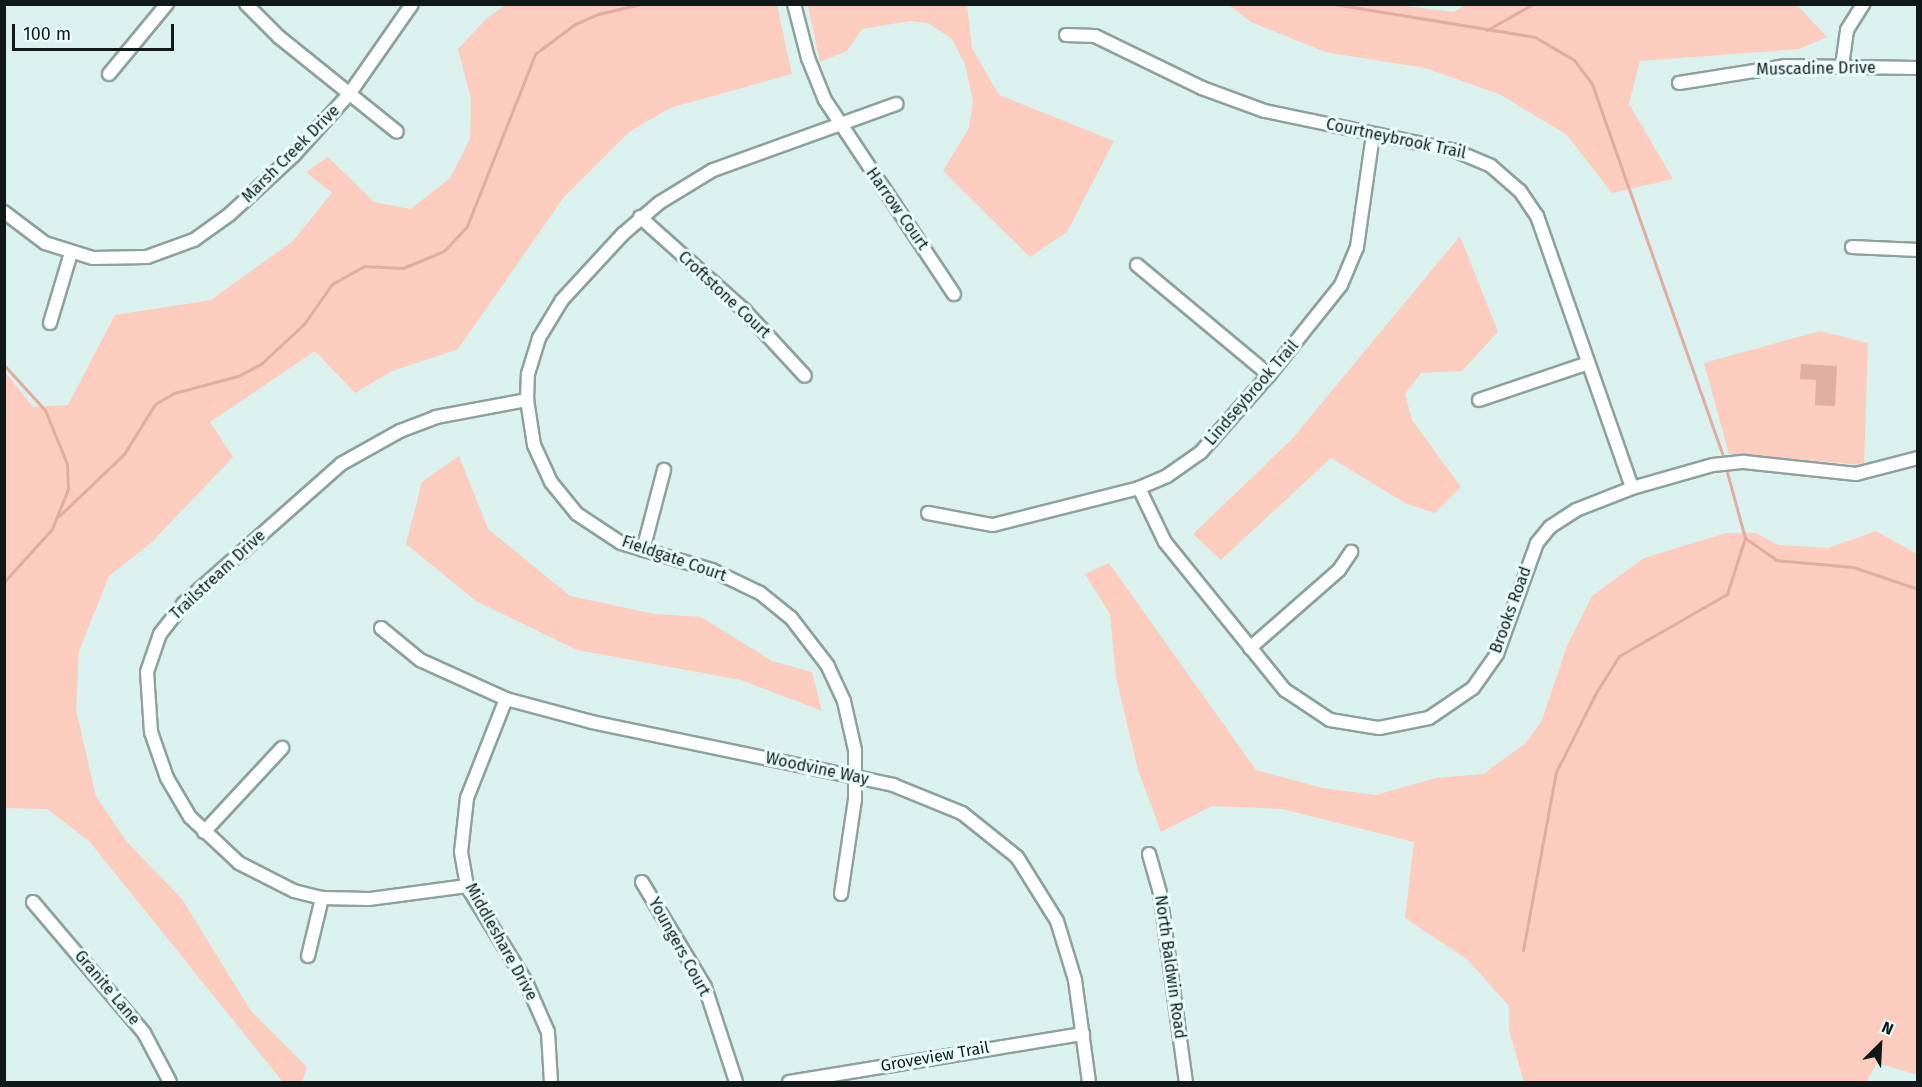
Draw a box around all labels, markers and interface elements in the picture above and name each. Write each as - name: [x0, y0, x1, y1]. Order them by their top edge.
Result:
- scale bar: [15, 12, 177, 50]
- text: 100 m: [23, 23, 71, 45]
- street label: Muscadine Drive: [1756, 58, 1876, 80]
- street label: Marsh Creek Drive: [238, 101, 344, 207]
- street label: Courtneybrook Trail: [1324, 115, 1468, 163]
- street label: Harrow Court: [862, 164, 932, 254]
- street label: Croftstone Court: [674, 247, 774, 343]
- street label: Lindseybrook Trail: [1201, 336, 1303, 450]
- street label: Trailstream Drive: [166, 526, 270, 624]
- street label: Fieldgate Court: [619, 532, 729, 586]
- street label: Brooks Road: [1486, 564, 1536, 656]
- street label: Woodvine Way: [764, 749, 870, 789]
- street label: Middleshare Drive: [461, 880, 541, 1004]
- street label: Youngers Court: [644, 894, 714, 1000]
- street label: North Baldwin Road: [1150, 894, 1190, 1040]
- street label: Granite Lane: [70, 947, 144, 1029]
- north arrow: [1850, 1015, 1910, 1075]
- text: N: [1879, 1017, 1896, 1039]
- street label: Groveview Trail: [879, 1038, 991, 1076]

